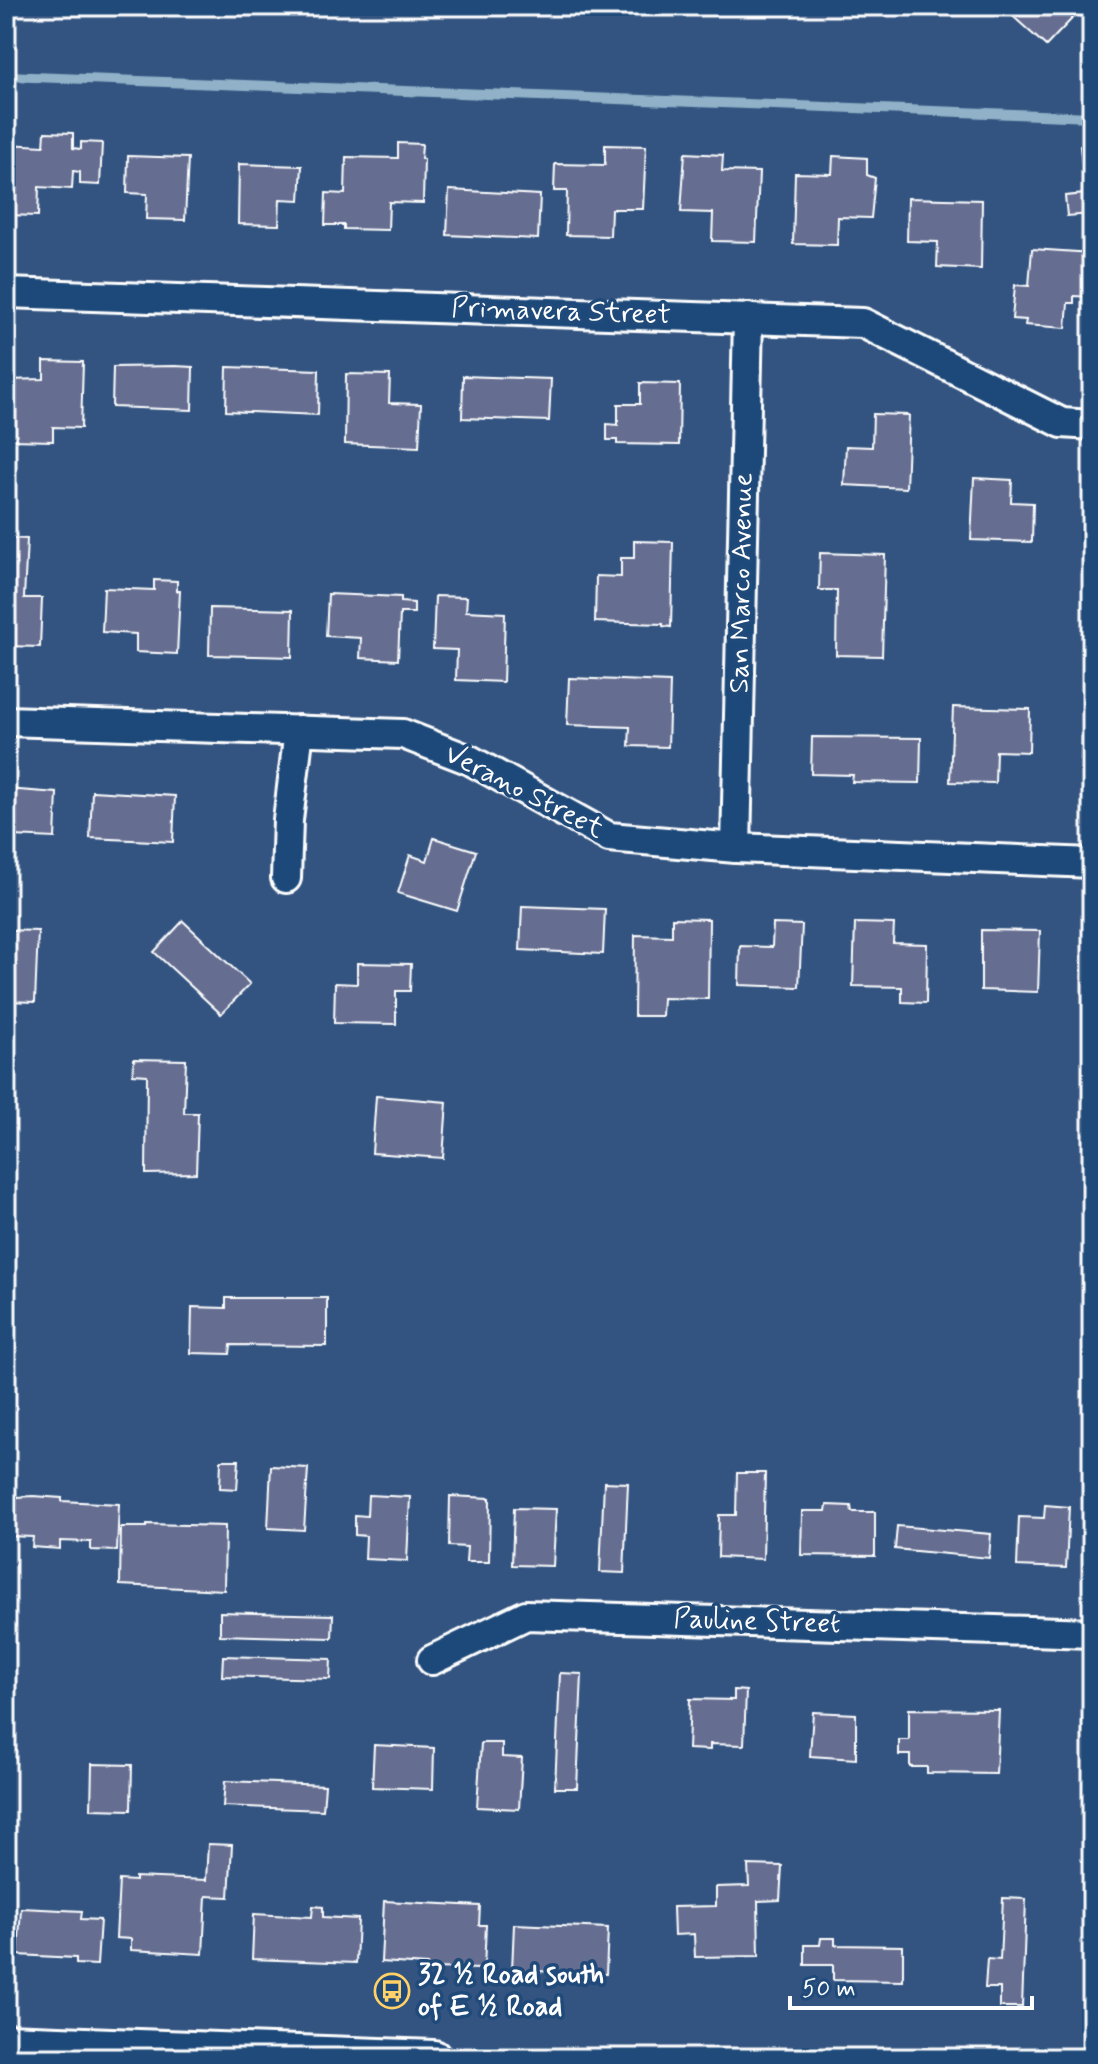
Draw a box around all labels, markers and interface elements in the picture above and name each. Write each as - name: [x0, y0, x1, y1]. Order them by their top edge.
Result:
- street label: Primavera Street: [451, 290, 671, 334]
- street label: San Marco Avenue: [722, 472, 762, 694]
- street label: Verano Street: [438, 736, 610, 848]
- street label: Pauline Street: [673, 1601, 841, 1643]
- place label: 32 ½ Road south of E ½ Road: [418, 1957, 604, 2026]
- scale bar: [790, 1960, 1032, 2010]
- bus stop icon: 32 ½ Road south of E ½ Road: [373, 1972, 411, 2010]
- text: 50 m: [802, 1974, 856, 2005]

